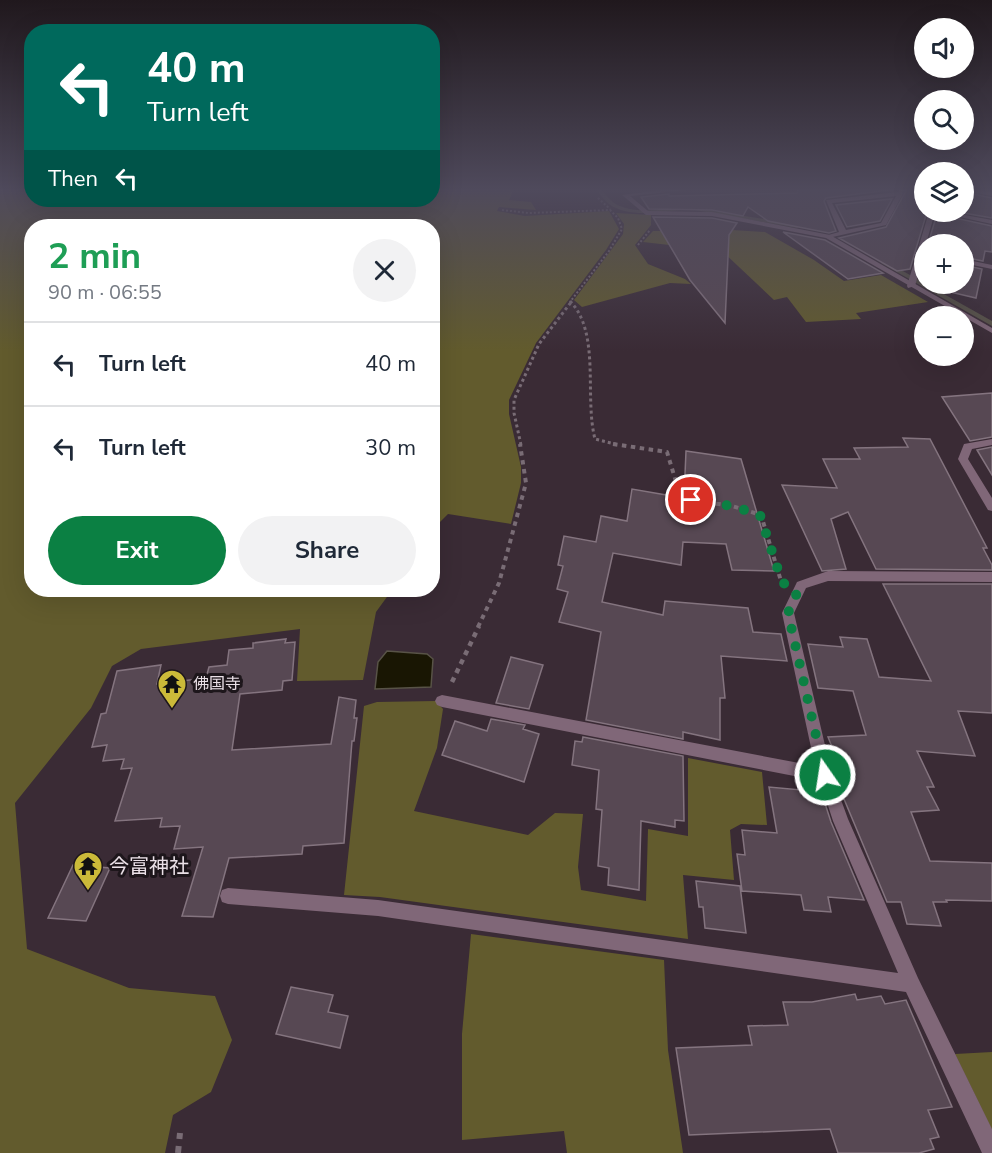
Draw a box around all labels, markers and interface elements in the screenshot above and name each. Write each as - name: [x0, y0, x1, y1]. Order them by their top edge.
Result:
- map controls: [914, 18, 974, 366]
- button: sound: [914, 18, 974, 78]
- text: 40 m: [147, 40, 246, 97]
- icon: left: [48, 48, 126, 126]
- button: search: [914, 90, 974, 150]
- text: Turn left: [147, 94, 248, 131]
- icon: left: [110, 162, 143, 195]
- button: layers: [914, 162, 974, 222]
- text: Then: [48, 164, 98, 194]
- text: 2 min: [48, 232, 141, 281]
- button: +: [914, 234, 974, 294]
- button: close: [353, 239, 416, 302]
- text: 90 m · 06:55: [48, 279, 162, 306]
- button: −: [914, 306, 974, 366]
- icon: left: [48, 348, 81, 381]
- text: Turn left: [99, 349, 186, 379]
- text: 40 m: [365, 349, 416, 379]
- icon: left: [48, 432, 81, 465]
- text: Turn left: [99, 433, 186, 463]
- text: 30 m: [365, 433, 416, 463]
- pin: [665, 474, 716, 525]
- icon: arrive: [674, 483, 707, 516]
- button: Exit: [48, 516, 226, 585]
- button: Share: [238, 516, 416, 585]
- temple icon: 佛国寺: [156, 668, 188, 710]
- place label: 佛国寺: [193, 673, 241, 695]
- position arrow: [793, 743, 857, 807]
- temple icon: 今富神社: [72, 850, 104, 892]
- place label: 今富神社: [109, 853, 189, 880]

